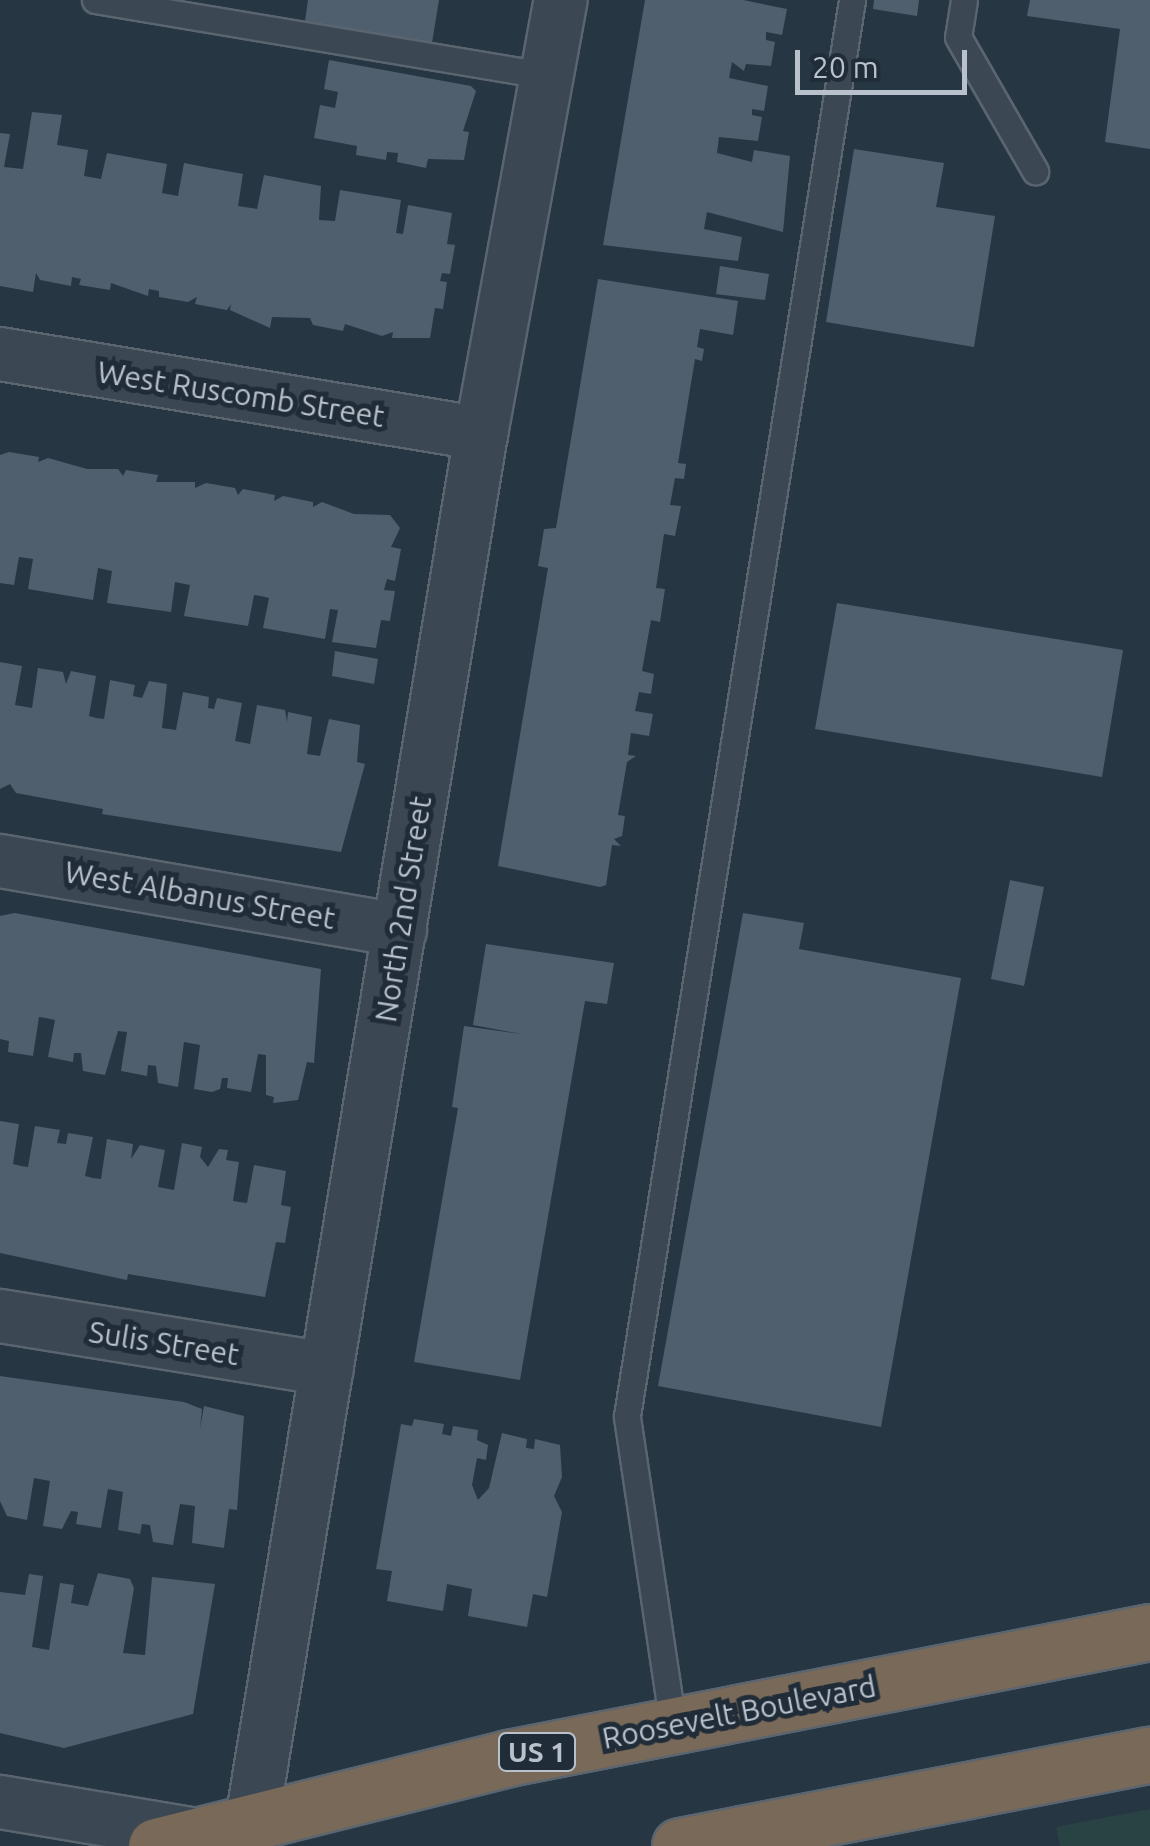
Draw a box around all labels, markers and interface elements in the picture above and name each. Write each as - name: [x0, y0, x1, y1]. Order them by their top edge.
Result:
- scale bar: [800, 30, 972, 92]
- text: 20 m: [812, 50, 879, 84]
- street label: West Ruscomb Street: [95, 354, 387, 434]
- street label: North 2nd Street: [367, 793, 439, 1025]
- street label: West Albanus Street: [62, 854, 338, 936]
- street label: Sulis Street: [86, 1313, 242, 1373]
- street label: Roosevelt Boulevard: [599, 1668, 879, 1756]
- road number: US 1: [497, 1729, 577, 1775]

